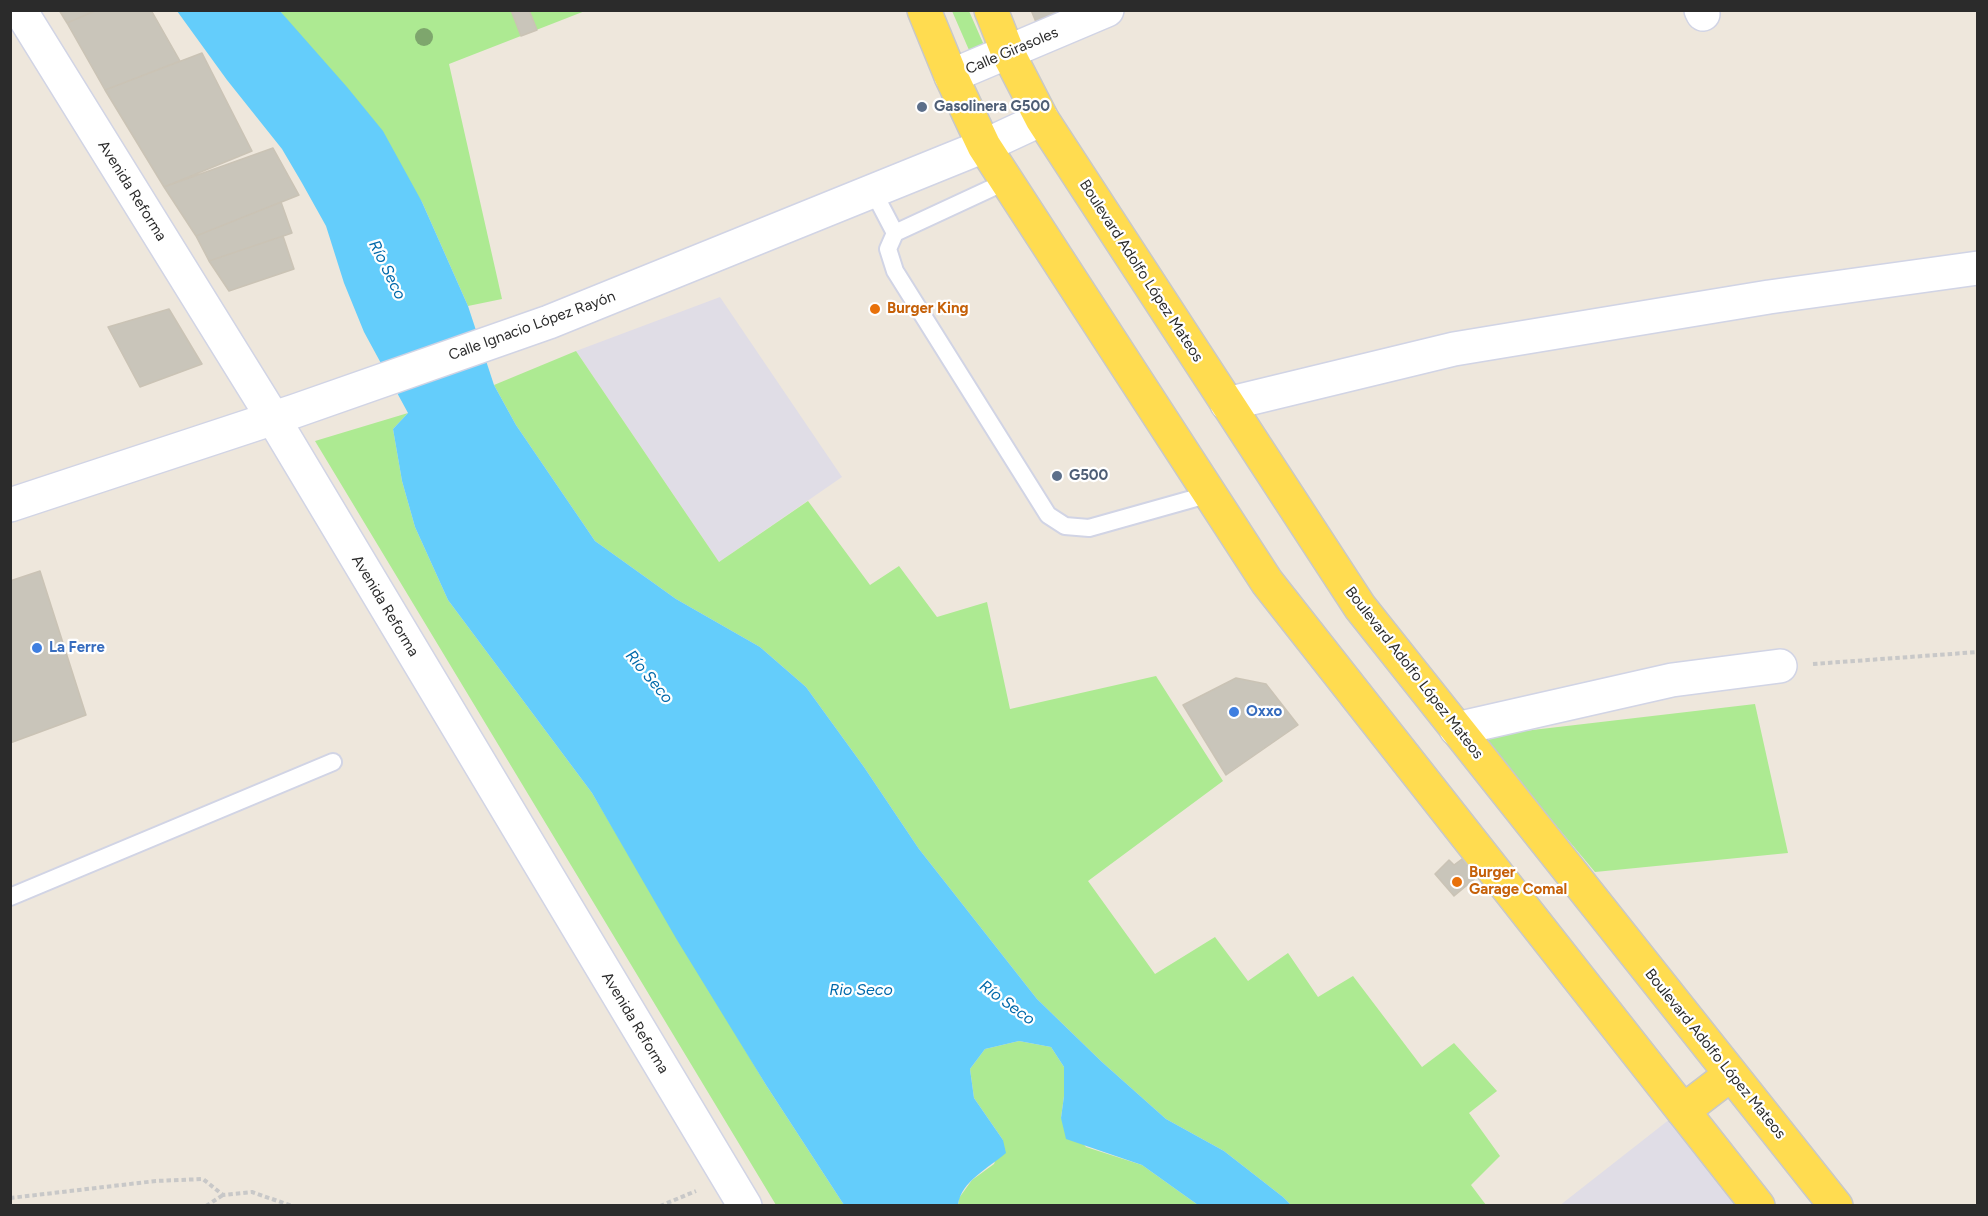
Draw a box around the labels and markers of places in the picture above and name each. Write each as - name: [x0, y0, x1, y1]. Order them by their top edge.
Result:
- place label: Gasolinera G500: [934, 98, 1050, 116]
- marker: Gasolinera G500: [915, 100, 929, 114]
- place label: Burger King: [887, 300, 968, 318]
- marker: Burger King: [868, 302, 882, 316]
- place label: G500: [1069, 467, 1108, 485]
- marker: G500: [1050, 469, 1064, 483]
- place label: La Ferre: [49, 639, 105, 657]
- marker: La Ferre: [30, 641, 44, 655]
- place label: Oxxo: [1246, 703, 1282, 721]
- marker: Oxxo: [1227, 705, 1241, 719]
- place label: Burger Garage Comal: [1469, 864, 1567, 899]
- marker: Burger Garage Comal: [1450, 875, 1464, 889]

